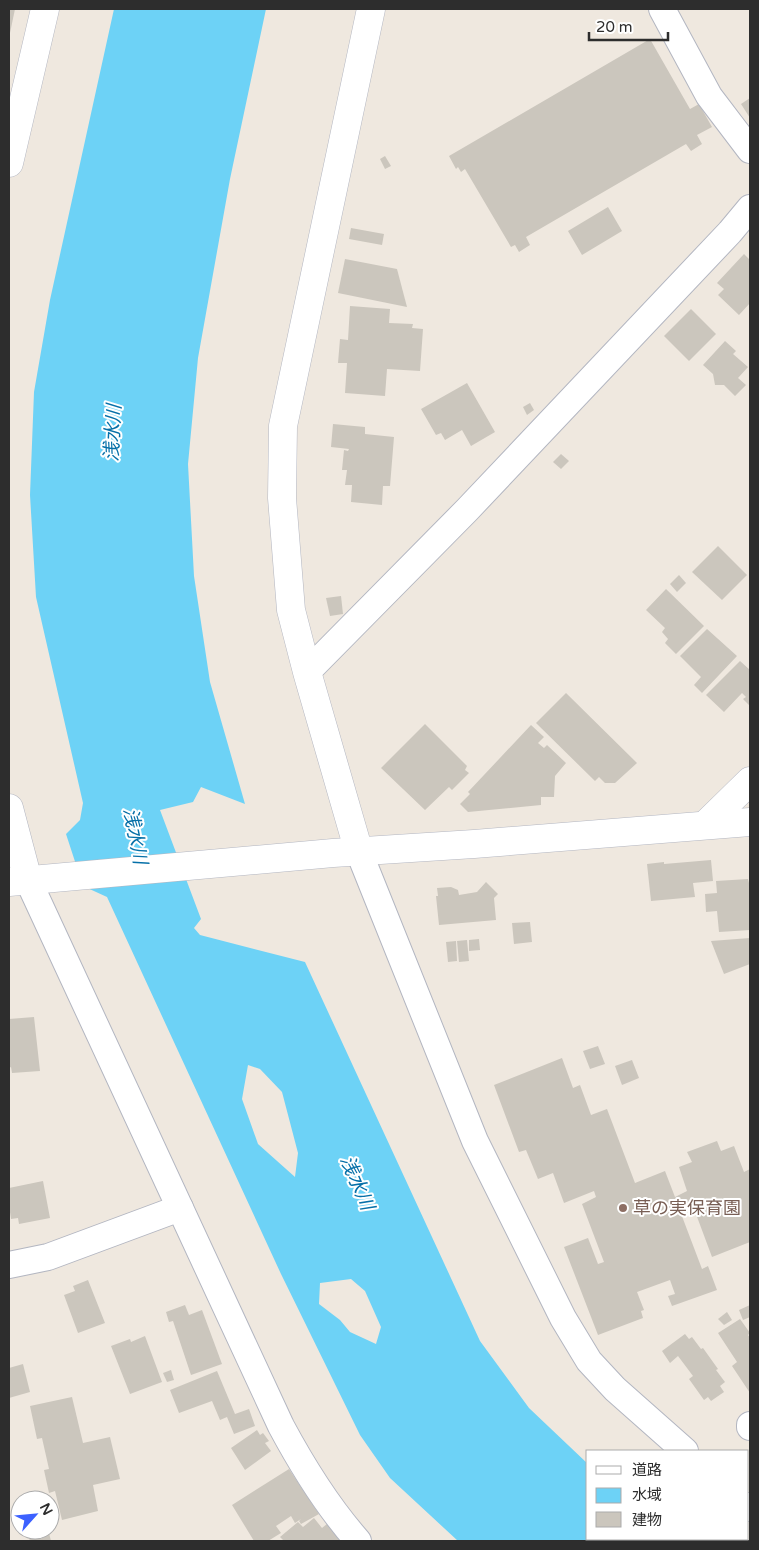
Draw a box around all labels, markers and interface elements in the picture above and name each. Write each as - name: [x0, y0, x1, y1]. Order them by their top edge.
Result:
- scale bar: [589, 10, 668, 42]
- text: 20 m: [596, 18, 633, 36]
- water label: 浅水川: [101, 402, 126, 462]
- water label: 浅水川: [119, 806, 152, 868]
- water label: 浅水川: [336, 1152, 379, 1215]
- place label: 草の実保育園: [633, 1197, 741, 1219]
- marker: 草の実保育園: [617, 1202, 629, 1214]
- legend: [586, 1450, 749, 1540]
- text: 道路: [632, 1461, 662, 1479]
- text: 水域: [632, 1486, 662, 1504]
- north arrow: [10, 1490, 60, 1540]
- text: N: [36, 1500, 56, 1518]
- text: 建物: [632, 1511, 662, 1529]

